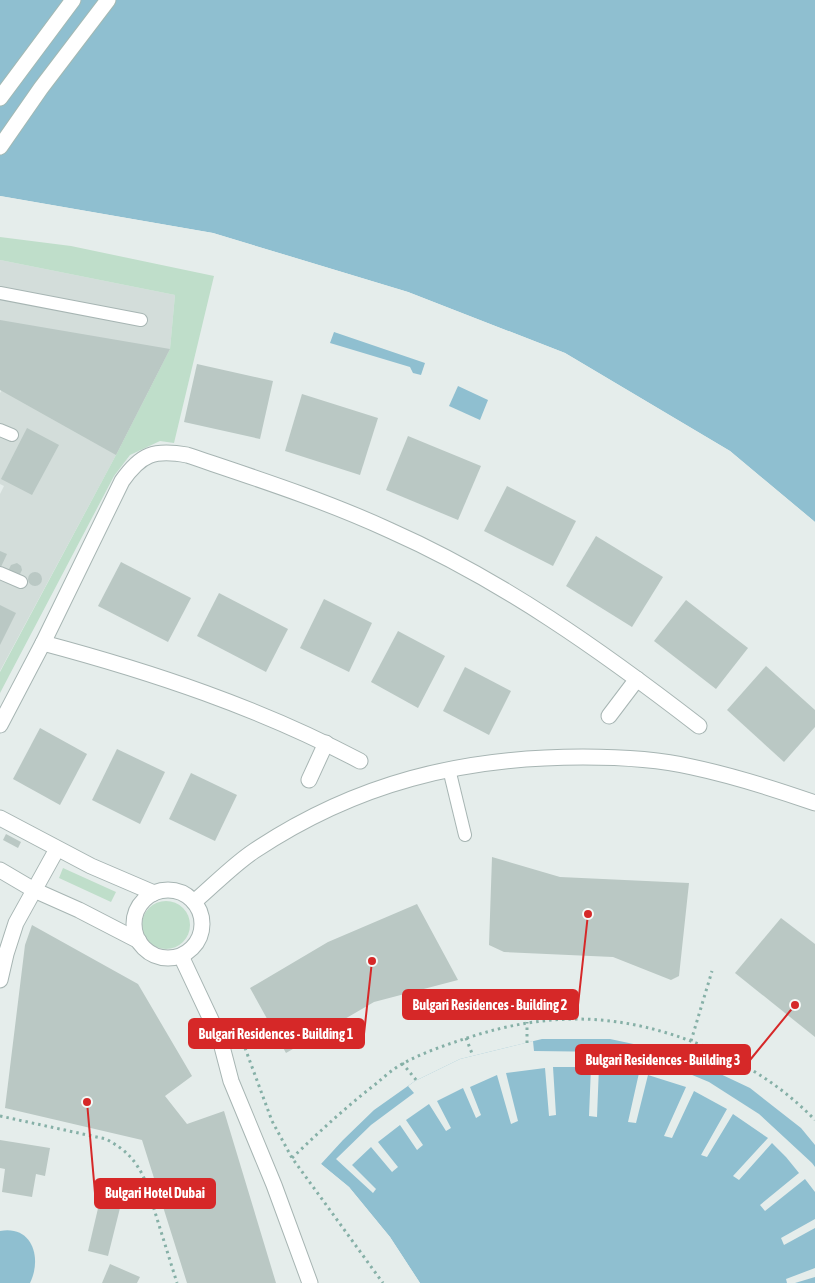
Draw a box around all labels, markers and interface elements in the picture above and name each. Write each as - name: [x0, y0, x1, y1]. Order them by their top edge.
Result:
- callout: Bulgari Residences - Building 2: [403, 990, 578, 1019]
- text: Bulgari Residences - Building 2: [413, 997, 568, 1013]
- callout: Bulgari Residences - Building 1: [189, 1019, 364, 1048]
- text: Bulgari Residences - Building 1: [199, 1026, 354, 1042]
- callout: Bulgari Residences - Building 3: [576, 1045, 750, 1074]
- text: Bulgari Residences - Building 3: [586, 1052, 740, 1068]
- callout: Bulgari Hotel Dubai: [95, 1179, 215, 1208]
- text: Bulgari Hotel Dubai: [105, 1185, 205, 1201]

